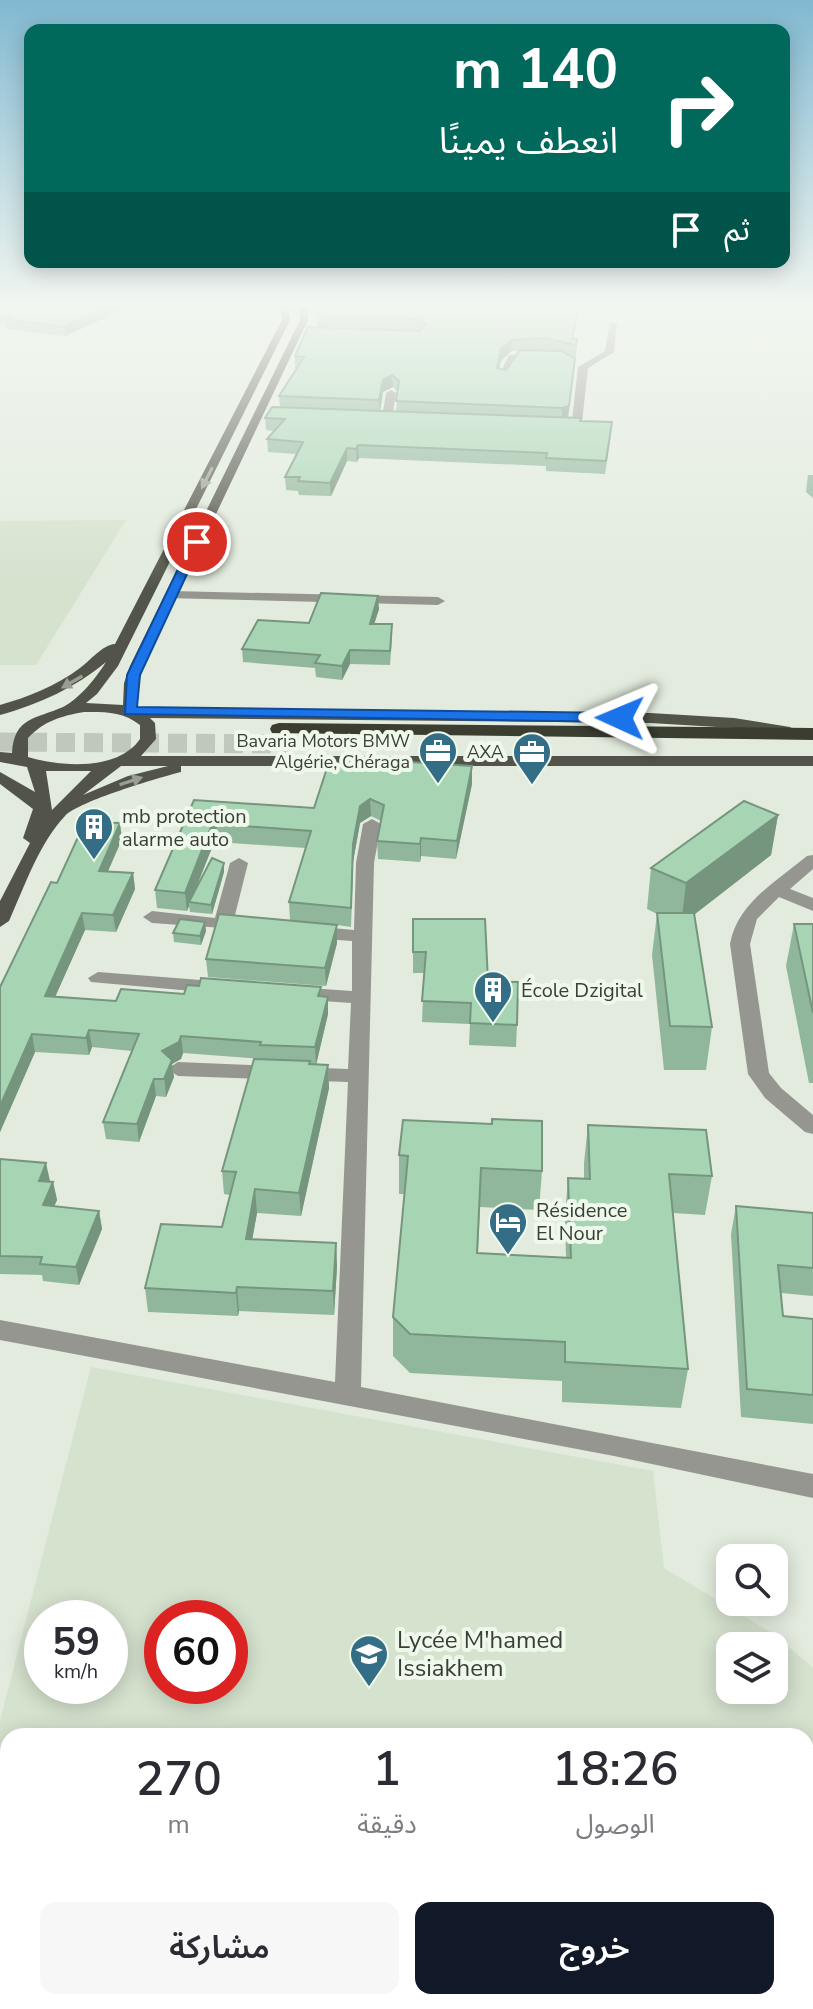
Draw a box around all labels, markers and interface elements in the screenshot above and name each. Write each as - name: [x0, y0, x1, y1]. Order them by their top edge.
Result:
- text: 140 m: [453, 31, 618, 108]
- icon: right: [646, 56, 750, 160]
- text: انعطف يمينًا: [439, 117, 618, 166]
- icon: arrive: [664, 208, 708, 252]
- text: ثم: [724, 210, 750, 251]
- one-way arrow: [200, 467, 213, 490]
- pin: [163, 508, 231, 576]
- icon: arrive: [175, 520, 219, 564]
- one-way arrow: [61, 675, 83, 689]
- position arrow: [578, 676, 662, 760]
- place label: Bavaria Motors BMW Algérie, Chéraga: [236, 729, 410, 774]
- office icon: Bavaria Motors BMW Algérie, Chéraga: [417, 730, 459, 785]
- office icon: AXA: [511, 731, 553, 786]
- place label: AXA: [467, 740, 504, 764]
- one-way arrow: [119, 774, 143, 786]
- place label: mb protection alarme auto: [122, 803, 247, 853]
- building icon: mb protection alarme auto: [73, 806, 115, 861]
- building icon: École Dzigital: [472, 969, 514, 1024]
- place label: École Dzigital: [521, 977, 643, 1004]
- place label: Résidence El Nour: [536, 1197, 627, 1247]
- hotel icon: Résidence El Nour: [487, 1201, 529, 1256]
- map controls: [716, 1544, 788, 1704]
- button: search: [716, 1544, 788, 1616]
- speed limit sign: 60: [144, 1600, 248, 1704]
- text: 59: [52, 1615, 100, 1669]
- place label: Lycée M'hamed Issiakhem: [397, 1624, 563, 1684]
- button: layers: [716, 1632, 788, 1704]
- school or university icon: Lycée M'hamed Issiakhem: [348, 1633, 390, 1688]
- text: km/h: [54, 1658, 98, 1685]
- text: 1: [373, 1736, 401, 1802]
- text: 18:26: [552, 1736, 679, 1802]
- text: 270: [135, 1746, 222, 1812]
- text: m: [168, 1807, 190, 1842]
- text: دقيقة: [357, 1807, 417, 1842]
- text: الوصول: [576, 1807, 655, 1842]
- button: مشاركة: [40, 1902, 399, 1994]
- button: خروج: [415, 1902, 774, 1994]

